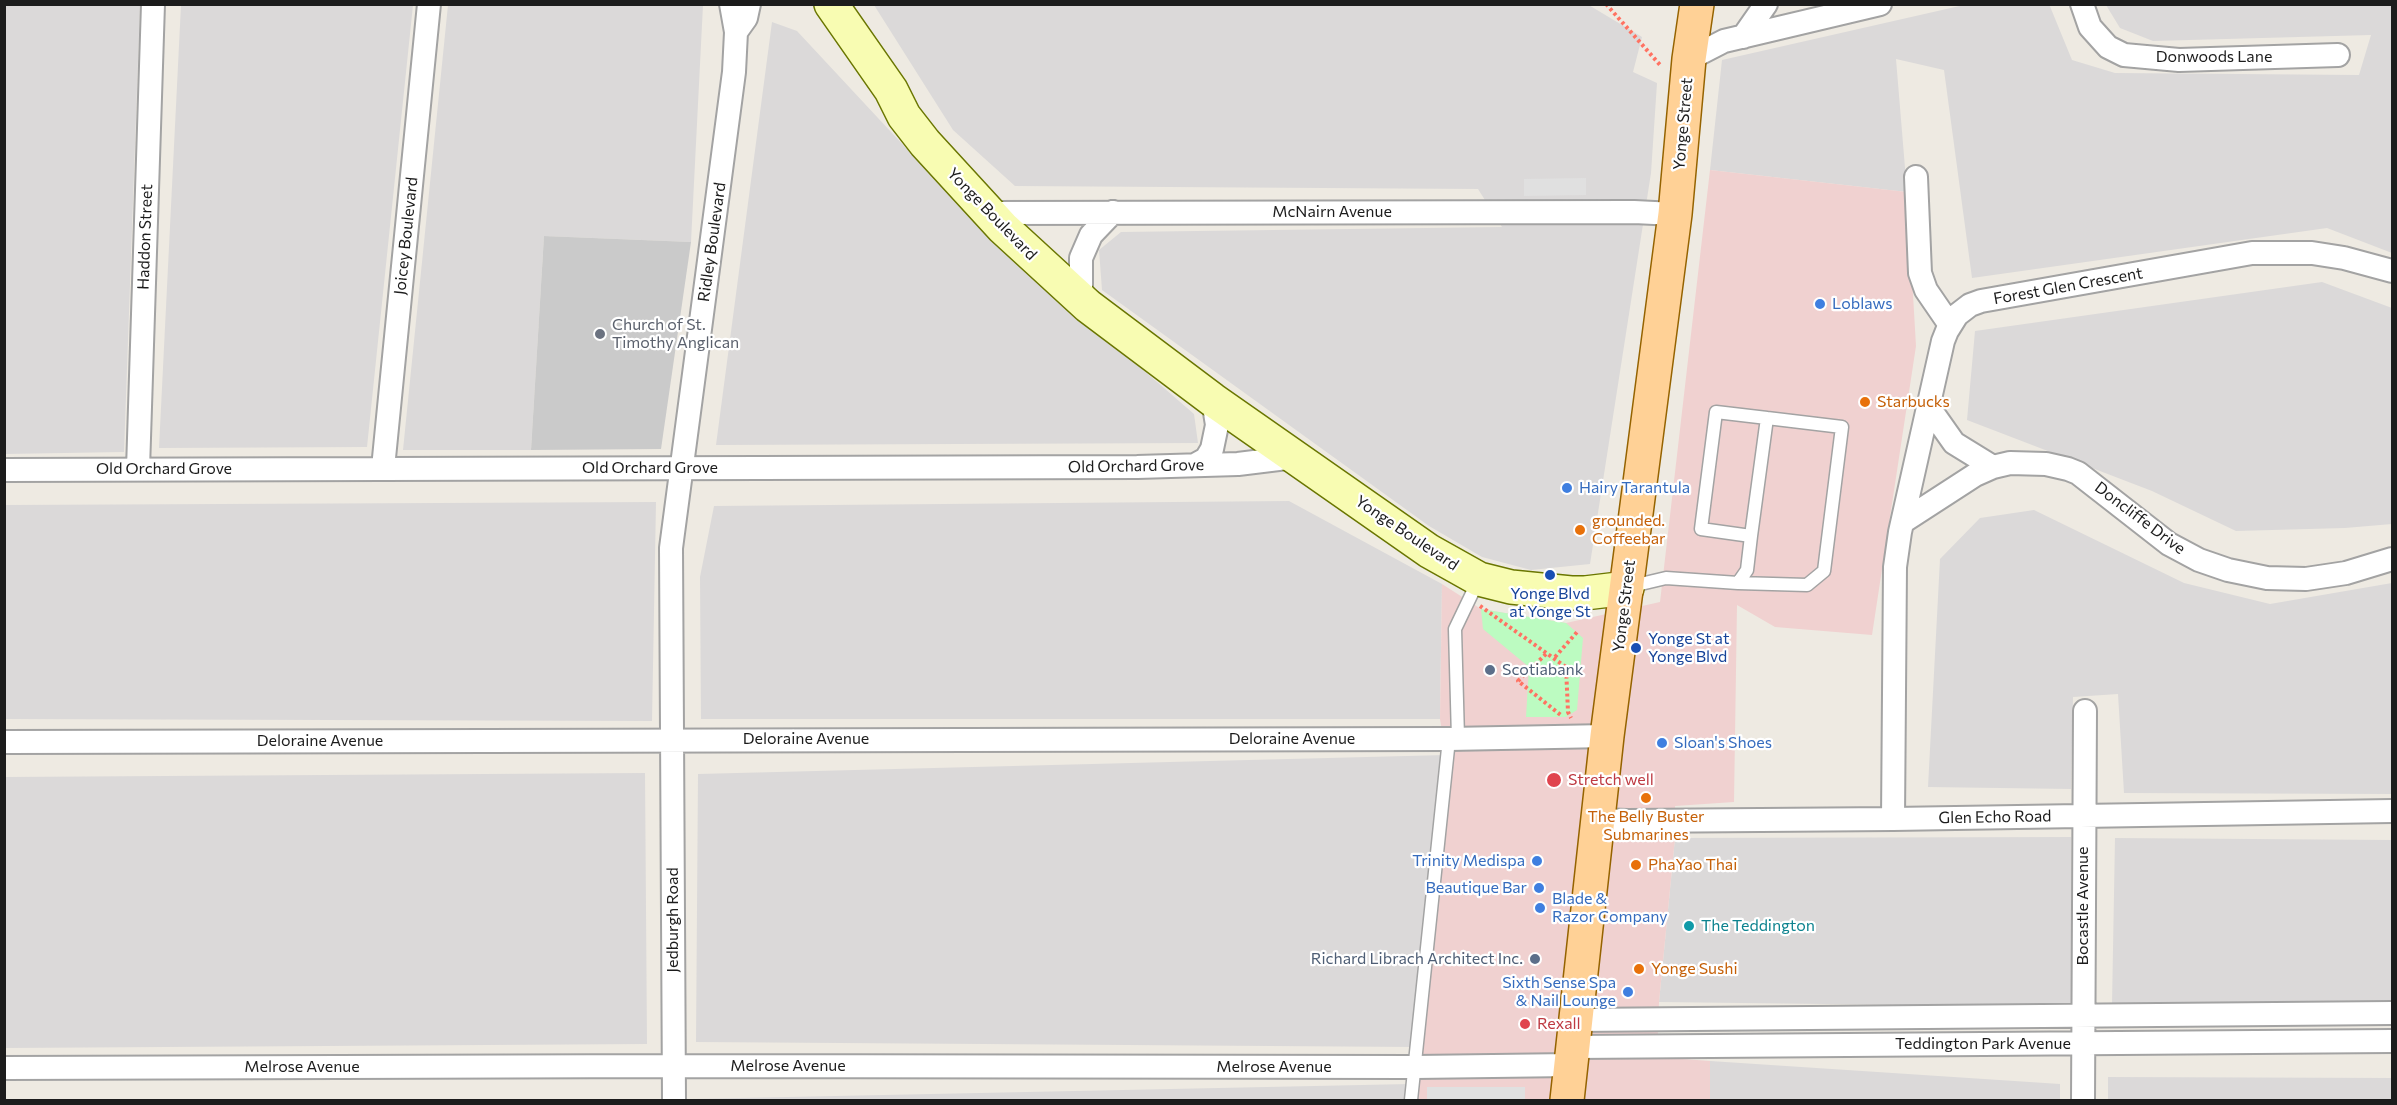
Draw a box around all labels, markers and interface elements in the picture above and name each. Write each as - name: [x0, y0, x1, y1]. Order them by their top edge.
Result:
- street label: Donwoods Lane: [2156, 47, 2272, 67]
- street label: Yonge Street: [1669, 77, 1697, 171]
- street label: Yonge Boulevard: [943, 164, 1041, 264]
- street label: Joicey Boulevard: [390, 176, 422, 296]
- street label: Ridley Boulevard: [694, 181, 730, 303]
- street label: Haddon Street: [134, 184, 156, 290]
- street label: McNairn Avenue: [1272, 202, 1392, 222]
- street label: Forest Glen Crescent: [1992, 263, 2144, 309]
- place label: Loblaws: [1832, 294, 1892, 314]
- marker: Loblaws: [1813, 297, 1827, 311]
- place label: Church of St. Timothy Anglican: [612, 315, 739, 353]
- marker: Church of St. Timothy Anglican: [593, 327, 607, 341]
- place label: Starbucks: [1877, 392, 1950, 412]
- marker: Starbucks: [1858, 395, 1872, 409]
- street label: Old Orchard Grove: [1068, 455, 1204, 477]
- street label: Old Orchard Grove: [582, 458, 718, 478]
- street label: Old Orchard Grove: [96, 459, 232, 479]
- place label: Hairy Tarantula: [1579, 478, 1690, 498]
- street label: Doncliffe Drive: [2091, 478, 2189, 558]
- marker: Hairy Tarantula: [1560, 481, 1574, 495]
- street label: Yonge Boulevard: [1352, 491, 1462, 575]
- place label: grounded. Coffeebar: [1592, 511, 1665, 549]
- marker: grounded. Coffeebar: [1573, 523, 1587, 537]
- street label: Yonge Street: [1609, 559, 1639, 653]
- marker: Yonge Blvd at Yonge St: [1543, 568, 1557, 582]
- place label: Yonge Blvd at Yonge St: [1509, 584, 1591, 622]
- place label: Yonge St at Yonge Blvd: [1648, 629, 1729, 667]
- marker: Yonge St at Yonge Blvd: [1629, 641, 1643, 655]
- place label: Scotiabank: [1502, 660, 1583, 680]
- marker: Scotiabank: [1483, 663, 1497, 677]
- street label: Deloraine Avenue: [743, 729, 869, 749]
- street label: Deloraine Avenue: [1229, 729, 1355, 749]
- street label: Deloraine Avenue: [257, 731, 383, 751]
- place label: Sloan's Shoes: [1674, 733, 1772, 753]
- marker: Sloan's Shoes: [1655, 736, 1669, 750]
- place label: Stretch well: [1568, 770, 1654, 790]
- marker: Stretch well: [1545, 771, 1563, 789]
- marker: The Belly Buster Submarines: [1639, 791, 1653, 805]
- street label: Glen Echo Road: [1938, 806, 2052, 828]
- place label: The Belly Buster Submarines: [1588, 807, 1704, 845]
- street label: Bocastle Avenue: [2073, 847, 2093, 965]
- place label: Trinity Medispa: [1412, 851, 1525, 871]
- marker: Trinity Medispa: [1530, 854, 1544, 868]
- place label: PhaYao Thai: [1648, 855, 1737, 875]
- marker: PhaYao Thai: [1629, 858, 1643, 872]
- street label: Jedburgh Road: [663, 867, 683, 973]
- place label: Beautique Bar: [1425, 878, 1527, 898]
- marker: Beautique Bar: [1532, 881, 1546, 895]
- place label: Blade & Razor Company: [1552, 889, 1668, 927]
- marker: Blade & Razor Company: [1533, 901, 1547, 915]
- place label: The Teddington: [1701, 916, 1815, 936]
- marker: The Teddington: [1682, 919, 1696, 933]
- place label: Richard Librach Architect Inc.: [1311, 949, 1523, 969]
- marker: Richard Librach Architect Inc.: [1528, 952, 1542, 966]
- place label: Yonge Sushi: [1651, 959, 1738, 979]
- marker: Yonge Sushi: [1632, 962, 1646, 976]
- place label: Sixth Sense Spa & Nail Lounge: [1502, 973, 1616, 1011]
- marker: Sixth Sense Spa & Nail Lounge: [1621, 985, 1635, 999]
- place label: Rexall: [1537, 1014, 1581, 1034]
- marker: Rexall: [1518, 1017, 1532, 1031]
- street label: Teddington Park Avenue: [1895, 1034, 2071, 1054]
- street label: Melrose Avenue: [730, 1056, 846, 1076]
- street label: Melrose Avenue: [244, 1057, 360, 1077]
- street label: Melrose Avenue: [1216, 1057, 1332, 1077]

